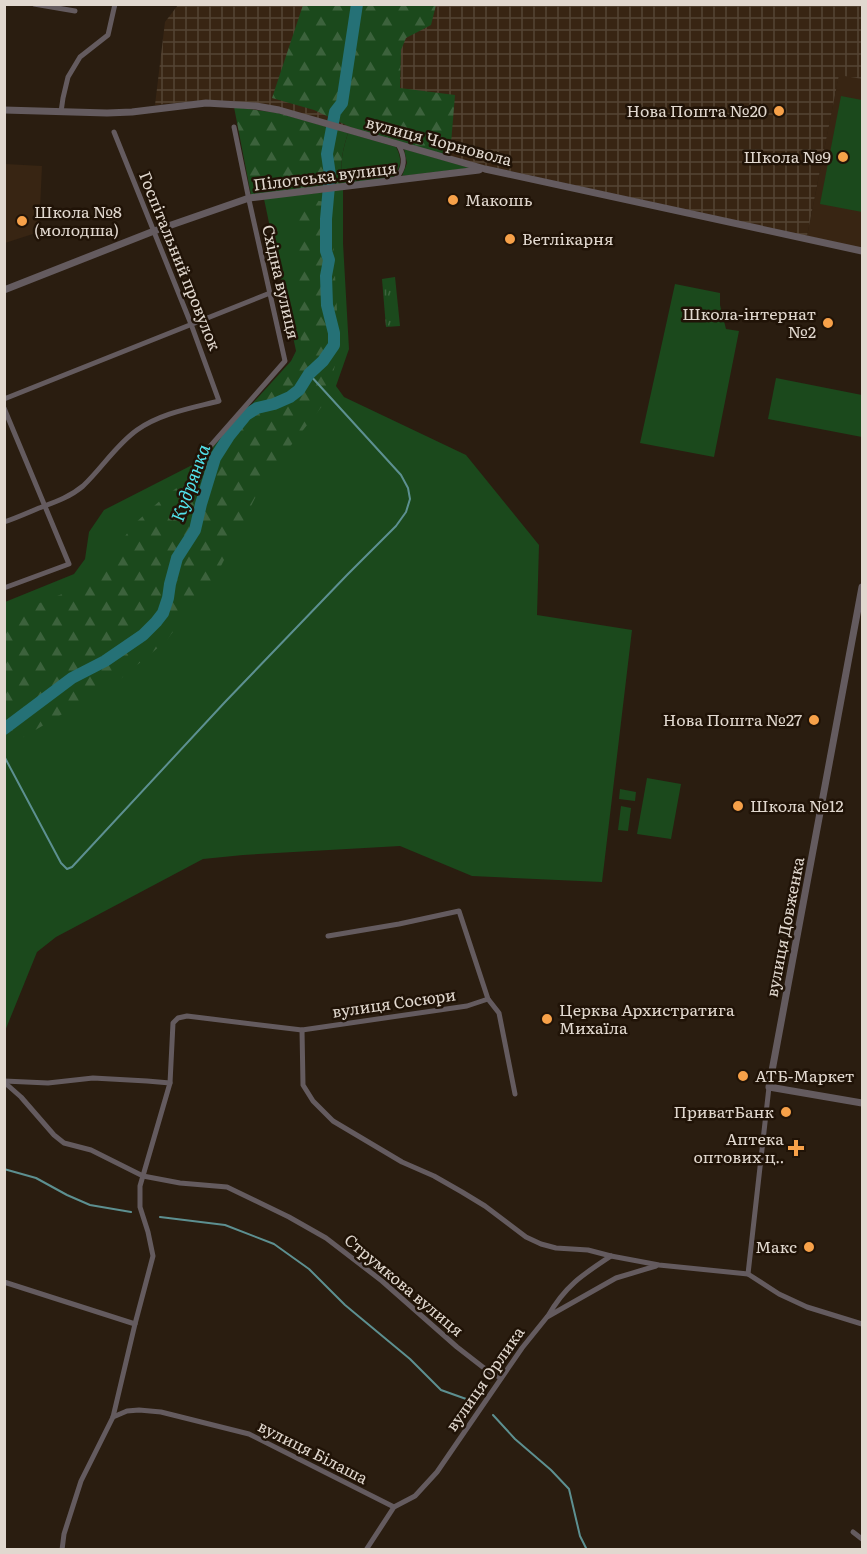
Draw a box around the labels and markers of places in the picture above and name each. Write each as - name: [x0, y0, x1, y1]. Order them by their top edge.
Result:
- place label: Нова Пошта №20: [626, 98, 767, 122]
- marker: Нова Пошта №20: [772, 104, 786, 118]
- place label: Школа №9: [744, 144, 831, 168]
- marker: Школа №9: [836, 150, 850, 164]
- place label: Макошь: [465, 187, 533, 211]
- marker: Макошь: [446, 193, 460, 207]
- place label: Школа №8 (молодша): [34, 199, 122, 241]
- marker: Школа №8 (молодша): [15, 214, 29, 228]
- place label: Ветлікарня: [522, 226, 614, 250]
- marker: Ветлікарня: [503, 232, 517, 246]
- place label: Школа-інтернат №2: [682, 301, 816, 343]
- marker: Школа-інтернат №2: [821, 316, 835, 330]
- place label: Нова Пошта №27: [663, 707, 802, 731]
- marker: Нова Пошта №27: [807, 713, 821, 727]
- place label: Школа №12: [750, 793, 844, 817]
- marker: Школа №12: [731, 799, 745, 813]
- place label: Церква Архистратига Михаїла: [559, 997, 735, 1039]
- marker: Церква Архистратига Михаїла: [540, 1012, 554, 1026]
- place label: АТБ-Маркет: [755, 1063, 854, 1087]
- marker: АТБ-Маркет: [736, 1069, 750, 1083]
- place label: ПриватБанк: [673, 1099, 775, 1123]
- marker: ПриватБанк: [779, 1105, 793, 1119]
- place label: Аптека оптових ц‥: [693, 1126, 784, 1168]
- marker: Аптека оптових ц‥: [789, 1141, 803, 1155]
- place label: Макс: [755, 1234, 797, 1258]
- marker: Макс: [802, 1240, 816, 1254]

